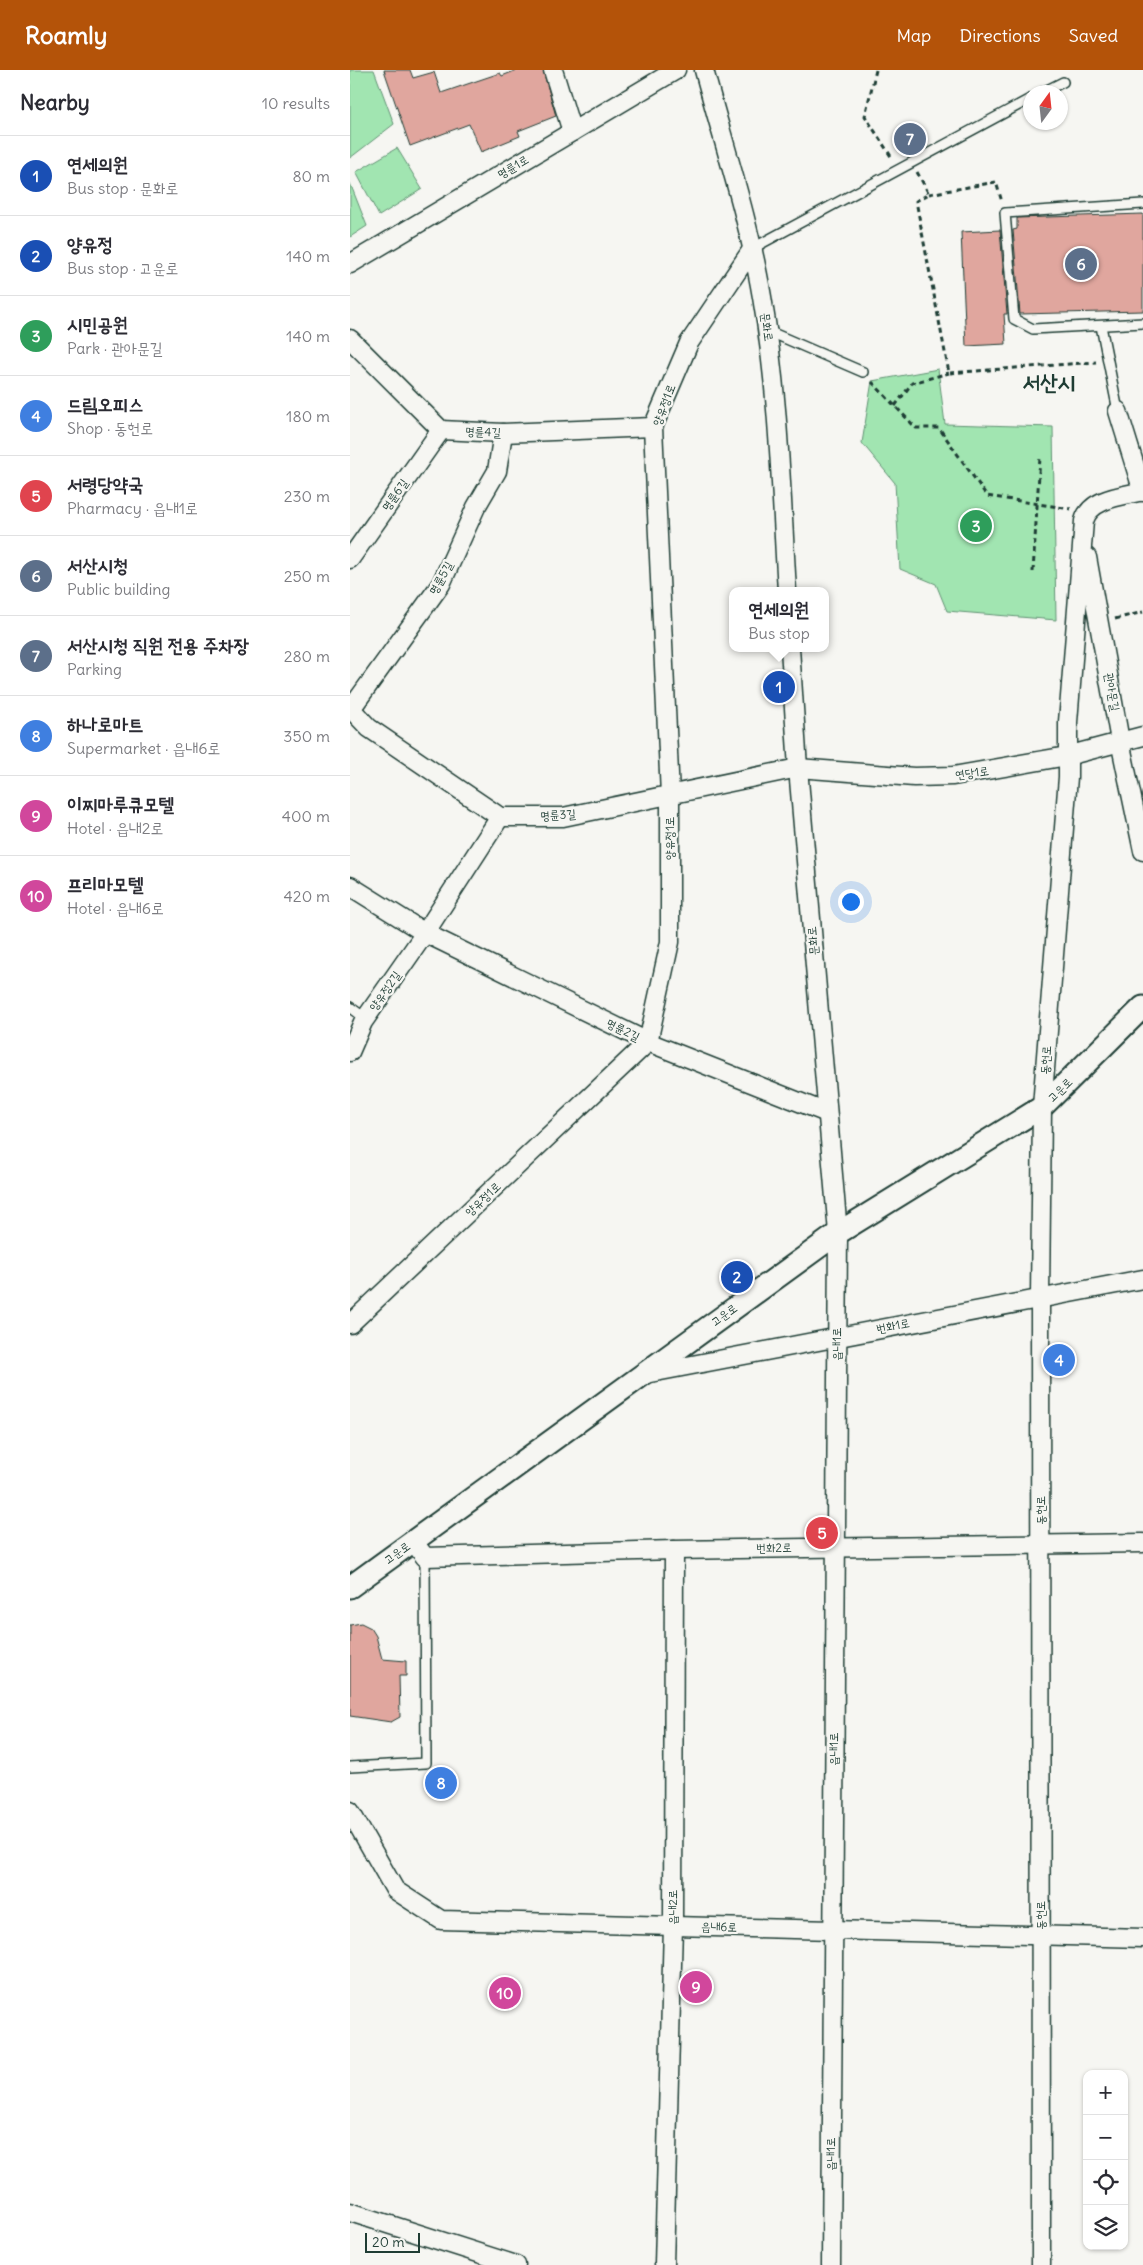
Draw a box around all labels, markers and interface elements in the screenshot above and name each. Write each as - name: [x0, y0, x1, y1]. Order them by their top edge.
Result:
- text: Roamly: [25, 20, 107, 50]
- text: Map: [896, 24, 931, 47]
- text: Directions: [959, 24, 1041, 47]
- text: Saved: [1069, 24, 1118, 47]
- north arrow: [1023, 85, 1068, 130]
- text: Nearby: [20, 89, 90, 116]
- text: 10 results: [262, 93, 330, 113]
- pin: 7: [894, 120, 926, 158]
- street label: 명륜1로: [494, 151, 531, 182]
- text: 연세의원: [67, 152, 128, 176]
- text: 1: [33, 166, 39, 186]
- text: 80 m: [292, 166, 330, 186]
- text: Bus stop · 문화로: [67, 178, 179, 198]
- text: 양유정: [67, 232, 113, 256]
- pin: 6: [1065, 245, 1097, 283]
- text: 2: [32, 246, 40, 266]
- text: 140 m: [286, 246, 330, 266]
- text: Bus stop · 고운로: [67, 258, 179, 278]
- text: 시민공원: [67, 312, 128, 336]
- street label: 문화로: [758, 312, 777, 342]
- text: 3: [31, 326, 41, 346]
- text: 140 m: [286, 326, 330, 346]
- text: Park · 관아문길: [67, 338, 163, 358]
- district label: 서산시: [1022, 368, 1076, 396]
- street label: 양유정1로: [649, 382, 678, 428]
- text: 드림오피스: [67, 392, 143, 416]
- text: 4: [31, 406, 41, 426]
- text: 180 m: [286, 406, 330, 426]
- text: Shop · 동헌로: [67, 418, 153, 438]
- street label: 명륜4길: [465, 423, 502, 440]
- text: 서령당약국: [67, 472, 143, 496]
- street label: 명륜6길: [378, 475, 411, 514]
- text: 5: [31, 486, 41, 506]
- text: 230 m: [284, 486, 330, 506]
- text: Pharmacy · 읍내1로: [67, 498, 198, 518]
- pin: 3: [960, 507, 992, 545]
- text: 서산시청: [67, 553, 128, 577]
- street label: 명륜5길: [425, 558, 456, 597]
- text: 6: [31, 566, 41, 586]
- text: 250 m: [284, 566, 330, 586]
- text: Public building: [67, 579, 170, 599]
- popup: [729, 587, 829, 652]
- text: 연세의원: [748, 597, 809, 621]
- text: Bus stop: [748, 623, 810, 643]
- text: 서산시청 직원 전용 주차장: [67, 633, 249, 657]
- text: 7: [32, 646, 40, 666]
- text: 280 m: [284, 646, 330, 666]
- text: Parking: [67, 659, 122, 679]
- pin: 1: [763, 668, 795, 706]
- street label: 관아문길: [1102, 672, 1123, 713]
- text: 하나로마트: [67, 712, 143, 736]
- text: 8: [31, 726, 41, 746]
- text: 350 m: [283, 726, 330, 746]
- text: Supermarket · 읍내6로: [67, 738, 220, 758]
- street label: 연당1로: [954, 763, 990, 782]
- text: 이찌마루큐모텔: [67, 792, 174, 816]
- text: 9: [31, 806, 41, 826]
- text: 400 m: [282, 806, 330, 826]
- street label: 명륜3길: [540, 806, 577, 823]
- street label: 양유정1로: [662, 816, 677, 860]
- text: Hotel · 읍내2로: [67, 818, 163, 838]
- text: 프리마모텔: [67, 872, 143, 896]
- text: 10: [28, 886, 44, 906]
- text: 420 m: [284, 886, 330, 906]
- your location: [838, 889, 864, 915]
- text: Hotel · 읍내6로: [67, 898, 164, 918]
- street label: 문화로: [804, 926, 821, 956]
- street label: 양유정2길: [365, 968, 404, 1014]
- street label: 명륜2길: [604, 1015, 643, 1044]
- street label: 동헌로: [1037, 1045, 1054, 1075]
- street label: 고운로: [1044, 1074, 1075, 1105]
- street label: 양유정1로: [462, 1178, 504, 1219]
- pin: 2: [721, 1258, 753, 1296]
- street label: 고운로: [708, 1300, 740, 1329]
- street label: 번화1로: [875, 1315, 911, 1336]
- street label: 읍내1로: [829, 1327, 844, 1361]
- pin: 4: [1043, 1341, 1075, 1379]
- street label: 동헌로: [1033, 1496, 1048, 1524]
- pin: 5: [806, 1514, 838, 1552]
- street label: 고운로: [381, 1538, 413, 1567]
- street label: 번화2로: [756, 1540, 792, 1555]
- street label: 읍내1로: [826, 1732, 841, 1766]
- pin: 8: [425, 1764, 457, 1802]
- street label: 읍내2로: [665, 1889, 680, 1925]
- street label: 동헌로: [1033, 1901, 1048, 1929]
- street label: 읍내6로: [701, 1919, 737, 1934]
- pin: 9: [680, 1968, 712, 2006]
- pin: 10: [489, 1974, 521, 2012]
- map controls: [1083, 2070, 1128, 2250]
- button: +: [1083, 2070, 1128, 2115]
- button: −: [1083, 2115, 1128, 2160]
- street label: 읍내1로: [823, 2137, 838, 2171]
- button: locate: [1083, 2160, 1128, 2205]
- button: layers: [1083, 2205, 1128, 2250]
- scale bar: [365, 2230, 420, 2253]
- text: 20 m: [372, 2233, 405, 2251]

